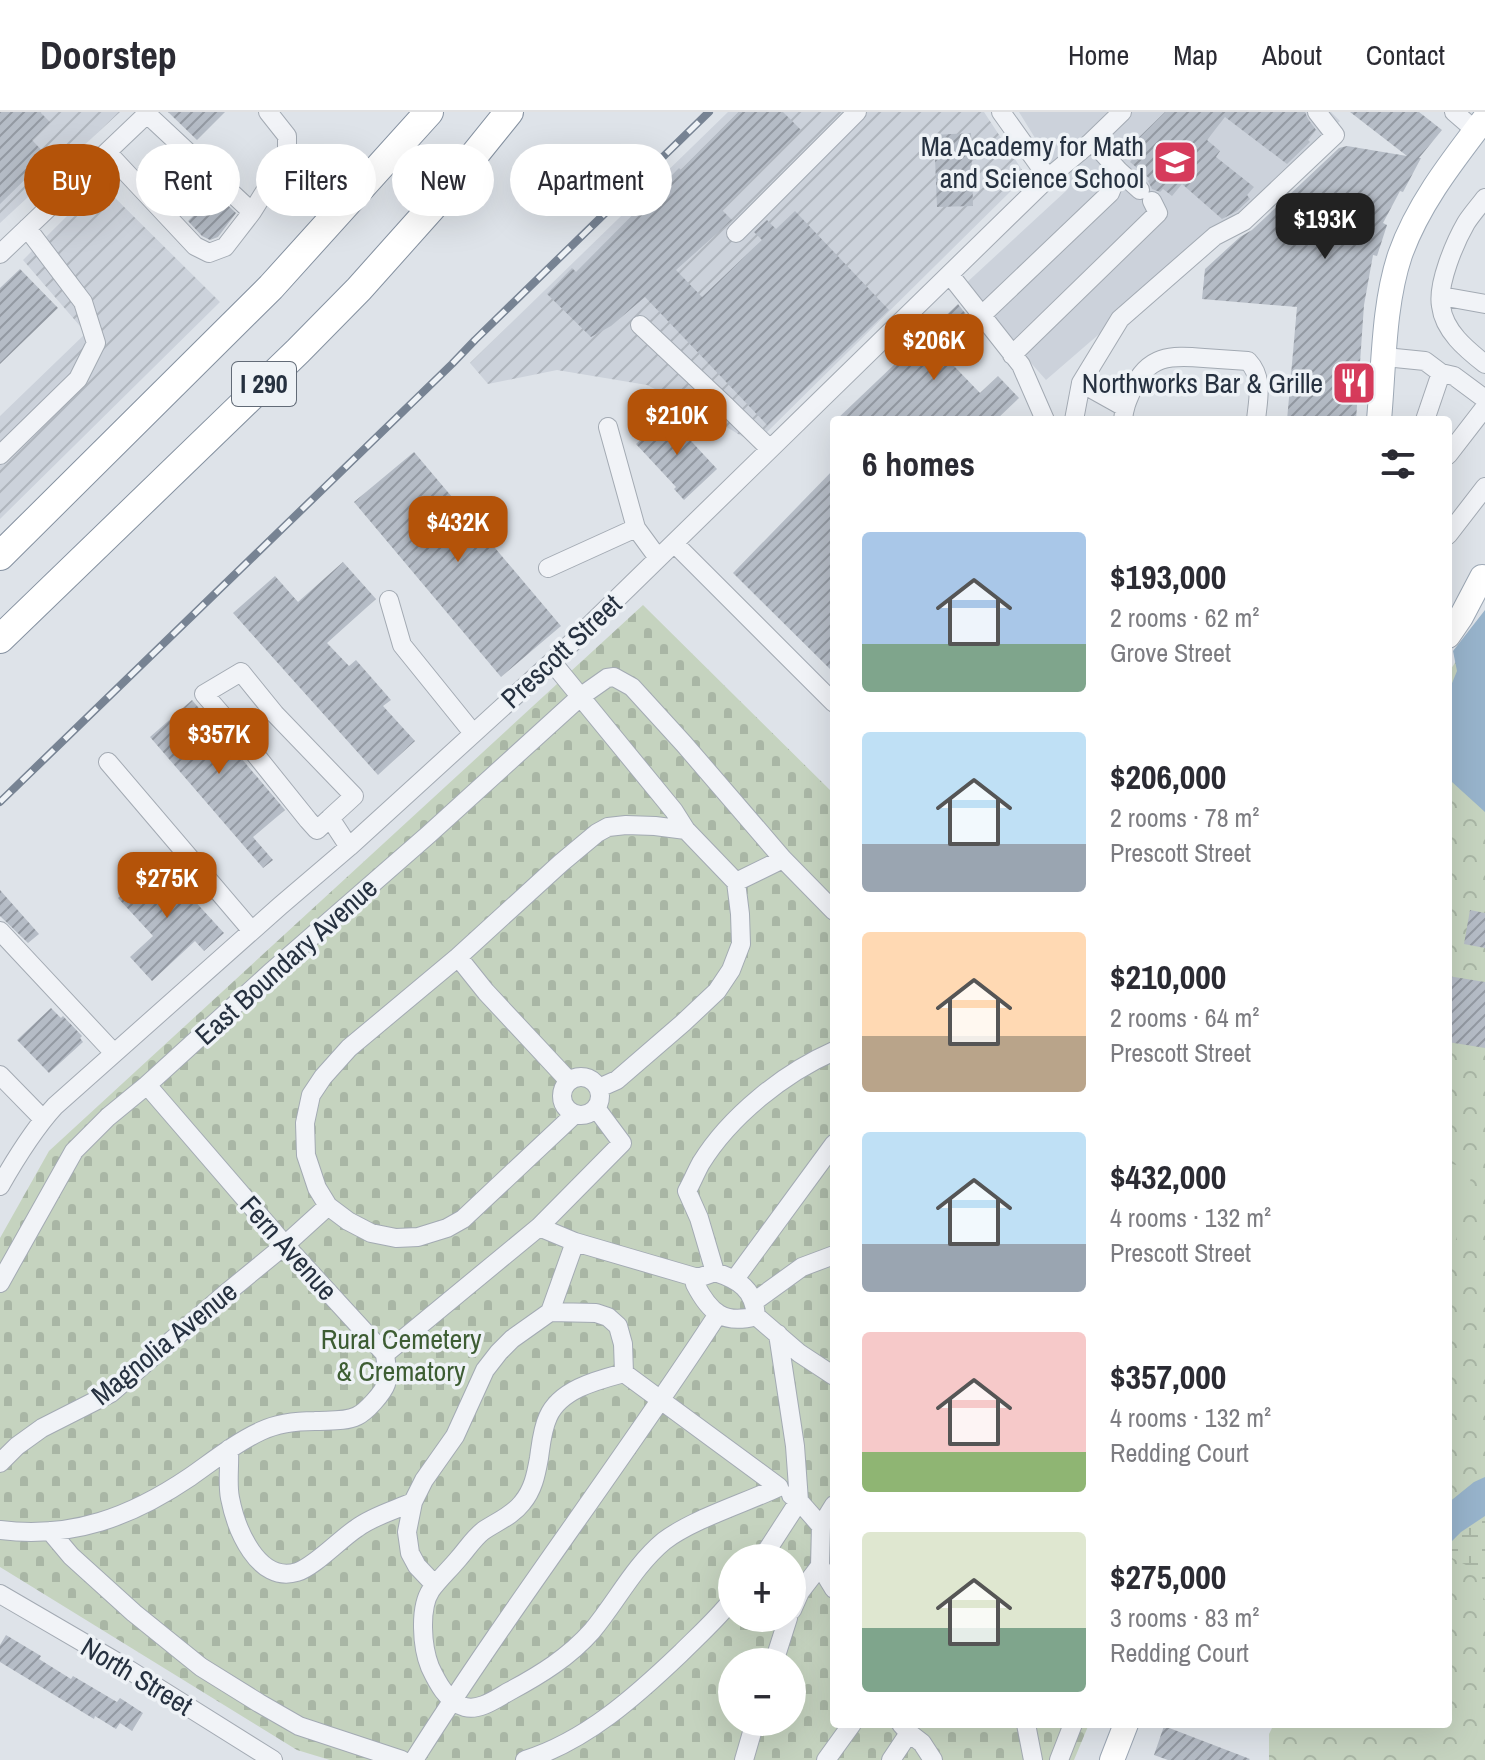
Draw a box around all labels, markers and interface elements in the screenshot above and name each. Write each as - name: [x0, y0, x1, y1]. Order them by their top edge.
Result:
- text: Doorstep: [40, 30, 177, 81]
- text: Home: [1068, 36, 1129, 74]
- text: Map: [1173, 36, 1218, 74]
- text: About: [1262, 36, 1322, 74]
- text: Contact: [1366, 36, 1445, 74]
- place label: Ma Academy for Math and Science School: [921, 127, 1144, 197]
- school or university icon: Ma Academy for Math and Science School: [1151, 138, 1199, 186]
- chip: Buy: [24, 144, 120, 216]
- chip: Rent: [136, 144, 240, 216]
- chip: Filters: [256, 144, 376, 216]
- chip: New: [392, 144, 494, 216]
- chip: Apartment: [510, 144, 672, 216]
- pin: $193K: [1269, 193, 1381, 261]
- text: $193K: [1294, 201, 1356, 236]
- pin: $206K: [878, 314, 990, 382]
- text: $206K: [903, 322, 965, 357]
- restaurant icon: Northworks Bar & Grille: [1330, 359, 1378, 407]
- road number: I 290: [232, 362, 296, 406]
- place label: Northworks Bar & Grille: [1082, 364, 1323, 402]
- pin: $210K: [621, 389, 733, 457]
- text: $210K: [646, 397, 708, 432]
- text: 6 homes: [862, 441, 975, 487]
- icon: filters: [1376, 442, 1420, 486]
- pin: $432K: [402, 496, 514, 564]
- text: $432K: [427, 504, 489, 539]
- text: $193,000: [1110, 554, 1226, 600]
- icon: home: [926, 564, 1022, 660]
- street label: Prescott Street: [493, 585, 629, 717]
- text: 2 rooms · 62 m²: [1110, 600, 1259, 635]
- text: Grove Street: [1110, 635, 1231, 670]
- pin: $357K: [163, 708, 275, 776]
- text: $357K: [188, 716, 250, 751]
- text: $206,000: [1110, 754, 1226, 800]
- icon: home: [926, 764, 1022, 860]
- text: 2 rooms · 78 m²: [1110, 800, 1259, 835]
- text: Prescott Street: [1110, 835, 1251, 870]
- pin: $275K: [111, 852, 223, 920]
- text: $275K: [136, 860, 198, 895]
- street label: East Boundary Avenue: [187, 869, 385, 1053]
- text: $210,000: [1110, 954, 1226, 1000]
- icon: home: [926, 964, 1022, 1060]
- text: 2 rooms · 64 m²: [1110, 1000, 1259, 1035]
- text: Prescott Street: [1110, 1035, 1251, 1070]
- text: $432,000: [1110, 1154, 1226, 1200]
- icon: home: [926, 1164, 1022, 1260]
- street label: Fern Avenue: [232, 1187, 346, 1309]
- text: 4 rooms · 132 m²: [1110, 1200, 1271, 1235]
- text: Prescott Street: [1110, 1235, 1251, 1270]
- street label: Magnolia Avenue: [83, 1273, 245, 1413]
- park label: Rural Cemetery & Crematory: [321, 1320, 482, 1390]
- text: $357,000: [1110, 1354, 1226, 1400]
- icon: home: [926, 1364, 1022, 1460]
- text: 4 rooms · 132 m²: [1110, 1400, 1271, 1435]
- text: Redding Court: [1110, 1435, 1249, 1470]
- map controls: [718, 1544, 806, 1736]
- button: +: [718, 1544, 806, 1632]
- text: $275,000: [1110, 1554, 1226, 1600]
- icon: home: [926, 1564, 1022, 1660]
- text: 3 rooms · 83 m²: [1110, 1600, 1259, 1635]
- street label: North Street: [74, 1628, 200, 1724]
- text: Redding Court: [1110, 1635, 1249, 1670]
- button: −: [718, 1648, 806, 1736]

